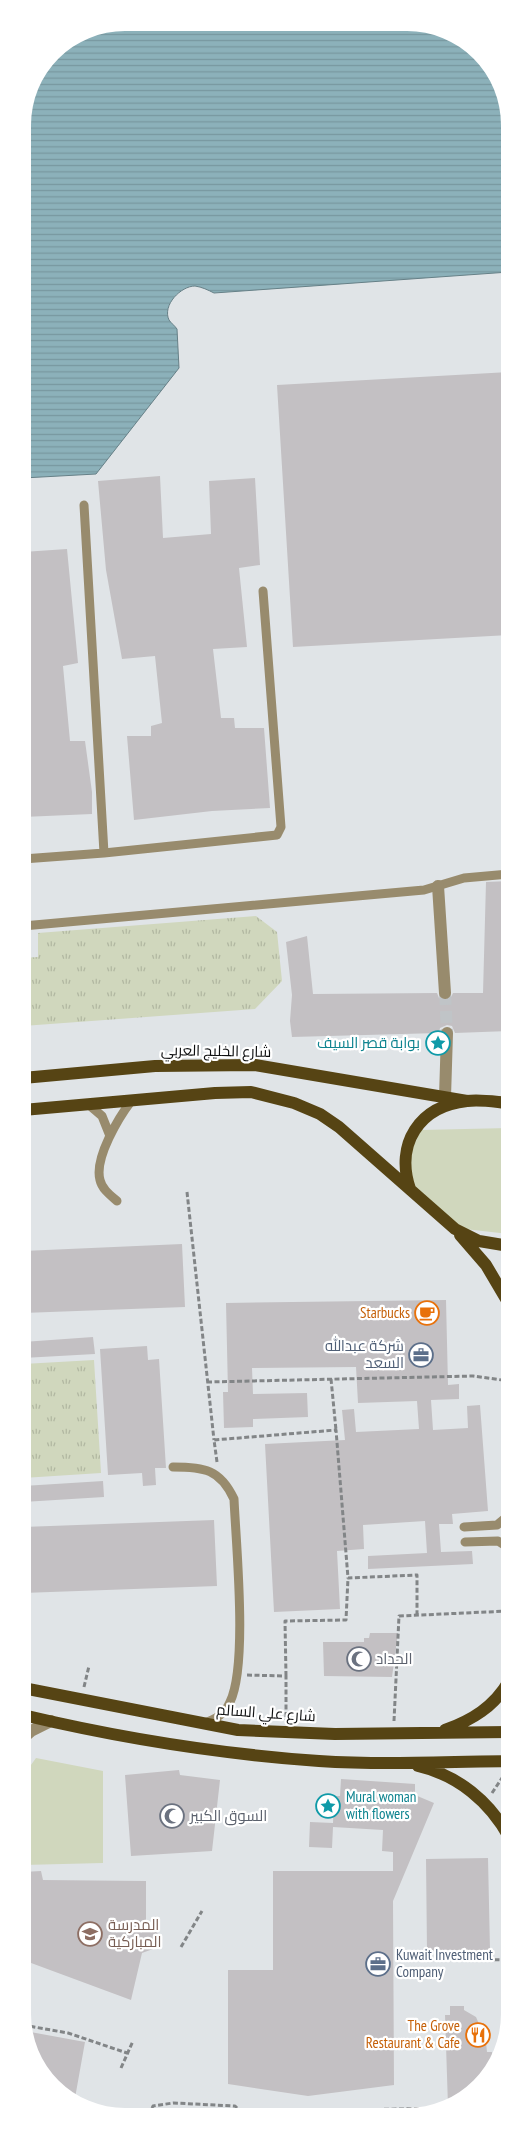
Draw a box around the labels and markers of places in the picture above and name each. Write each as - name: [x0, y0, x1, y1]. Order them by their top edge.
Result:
- place icon: بوابة قصر السيف: [425, 1030, 451, 1056]
- place label: بوابة قصر السيف: [317, 1033, 420, 1052]
- cafe icon: Starbucks: [414, 1300, 440, 1326]
- place label: Starbucks: [360, 1303, 410, 1322]
- place label: شركة عبدالله السعد: [325, 1336, 404, 1372]
- office icon: شركة عبدالله السعد: [408, 1342, 434, 1368]
- mosque icon: الحداد: [346, 1646, 372, 1672]
- place label: الحداد: [376, 1649, 413, 1668]
- place label: Mural woman with flowers: [346, 1787, 416, 1823]
- place icon: Mural woman with flowers: [315, 1793, 341, 1819]
- mosque icon: السوق الكبير: [159, 1803, 185, 1829]
- place label: السوق الكبير: [189, 1806, 267, 1826]
- place label: المدرسة المباركية: [108, 1915, 162, 1951]
- school or university icon: المدرسة المباركية: [77, 1921, 103, 1947]
- place label: Kuwait Investment Company: [396, 1945, 493, 1981]
- office icon: Kuwait Investment Company: [365, 1951, 391, 1977]
- place label: The Grove Restaurant & Cafe: [366, 2016, 460, 2052]
- restaurant icon: The Grove Restaurant & Cafe: [465, 2022, 491, 2048]

